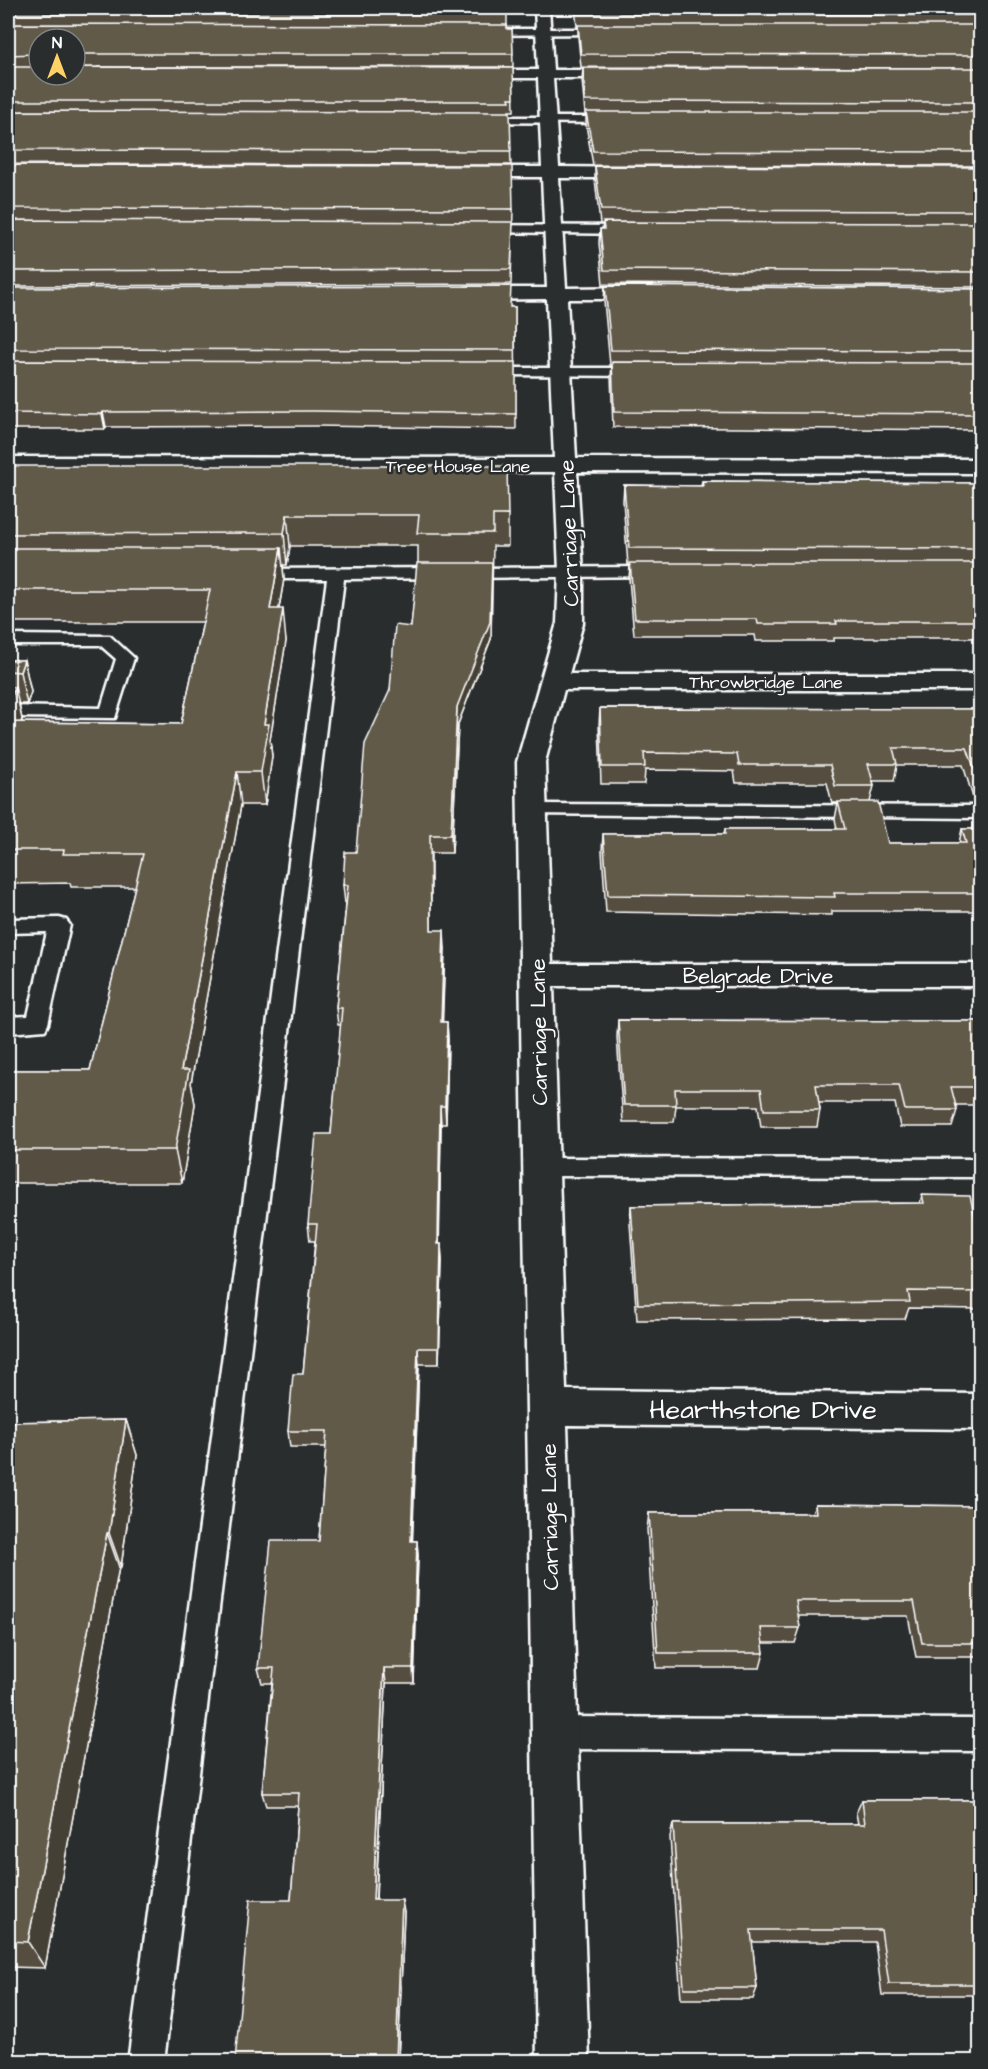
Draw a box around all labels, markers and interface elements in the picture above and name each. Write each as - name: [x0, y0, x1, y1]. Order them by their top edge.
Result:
- north arrow: [27, 27, 87, 87]
- text: N: [52, 32, 62, 54]
- street label: Tree House Lane: [386, 454, 530, 479]
- street label: Carriage Lane: [551, 459, 589, 607]
- street label: Throwbridge Lane: [689, 670, 843, 696]
- street label: Carriage Lane: [523, 958, 557, 1106]
- street label: Belgrade Drive: [683, 961, 833, 993]
- street label: Hearthstone Drive: [649, 1391, 877, 1429]
- street label: Carriage Lane: [534, 1443, 568, 1591]

